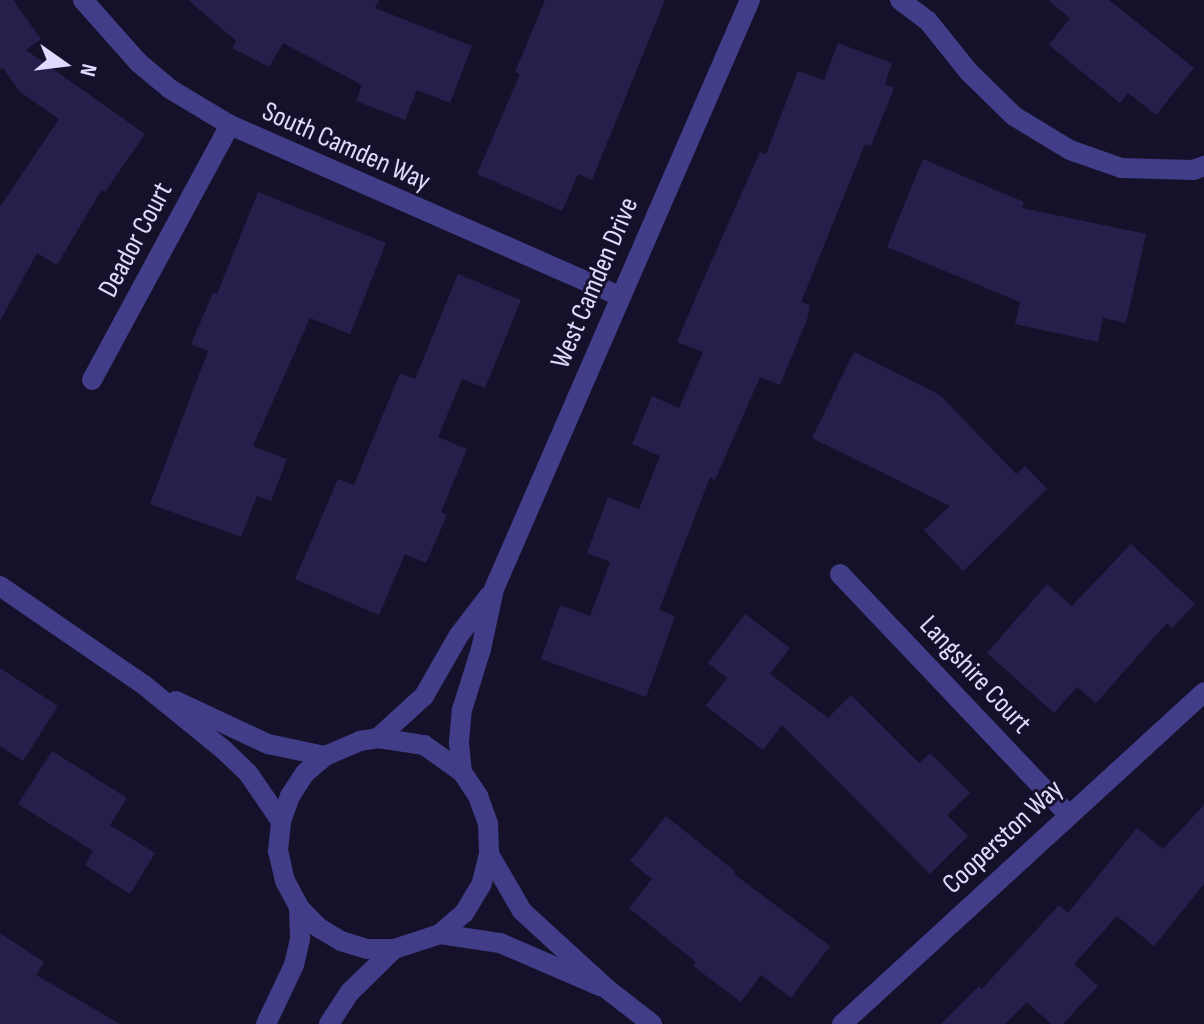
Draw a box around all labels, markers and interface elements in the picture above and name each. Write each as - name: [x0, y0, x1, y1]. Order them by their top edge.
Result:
- north arrow: [24, 24, 104, 104]
- text: N: [73, 61, 102, 79]
- street label: South Camden Way: [257, 95, 435, 199]
- street label: Deador Court: [92, 177, 180, 303]
- street label: West Camden Drive: [544, 193, 646, 373]
- street label: Langshire Court: [912, 609, 1038, 741]
- street label: Cooperston Way: [936, 773, 1070, 901]

